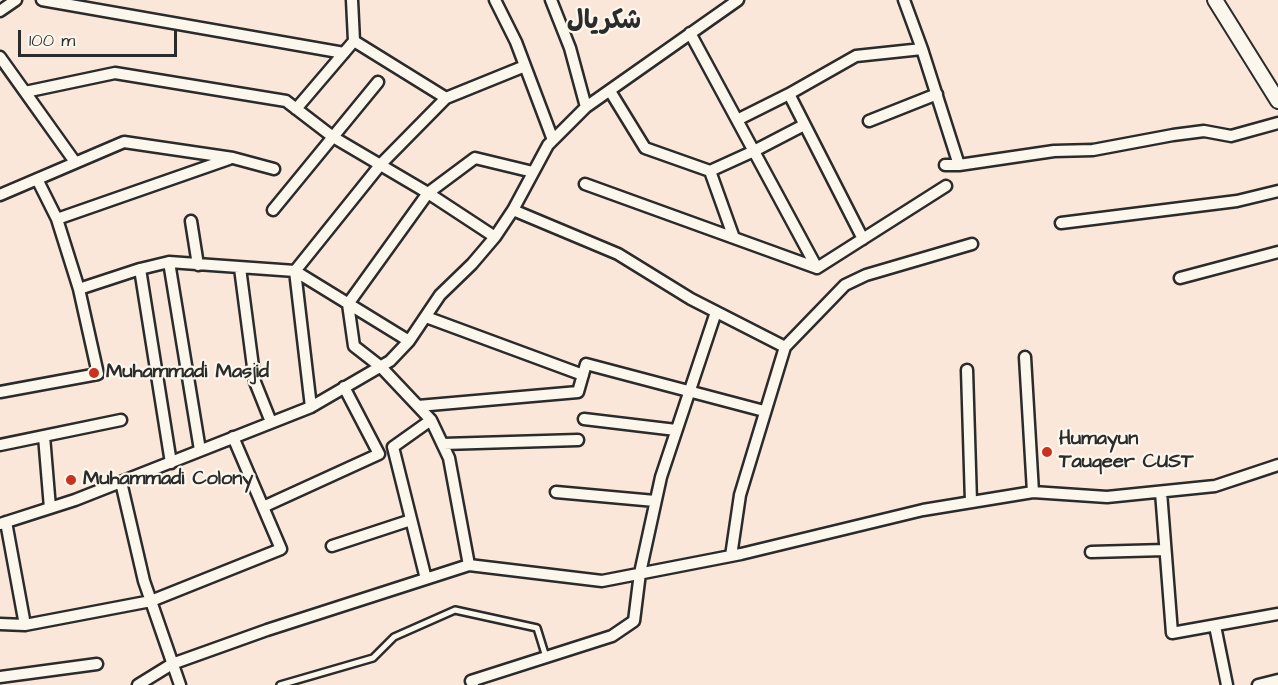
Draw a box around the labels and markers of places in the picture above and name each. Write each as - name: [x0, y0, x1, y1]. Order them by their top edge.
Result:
- place label: Muhammadi Masjid: [106, 361, 269, 385]
- marker: Muhammadi Masjid: [87, 366, 101, 380]
- place label: Humayun Tauqeer CUST: [1059, 428, 1193, 475]
- marker: Humayun Tauqeer CUST: [1040, 445, 1054, 459]
- place label: Muhammadi Colony: [83, 468, 253, 492]
- marker: Muhammadi Colony: [64, 473, 78, 487]

